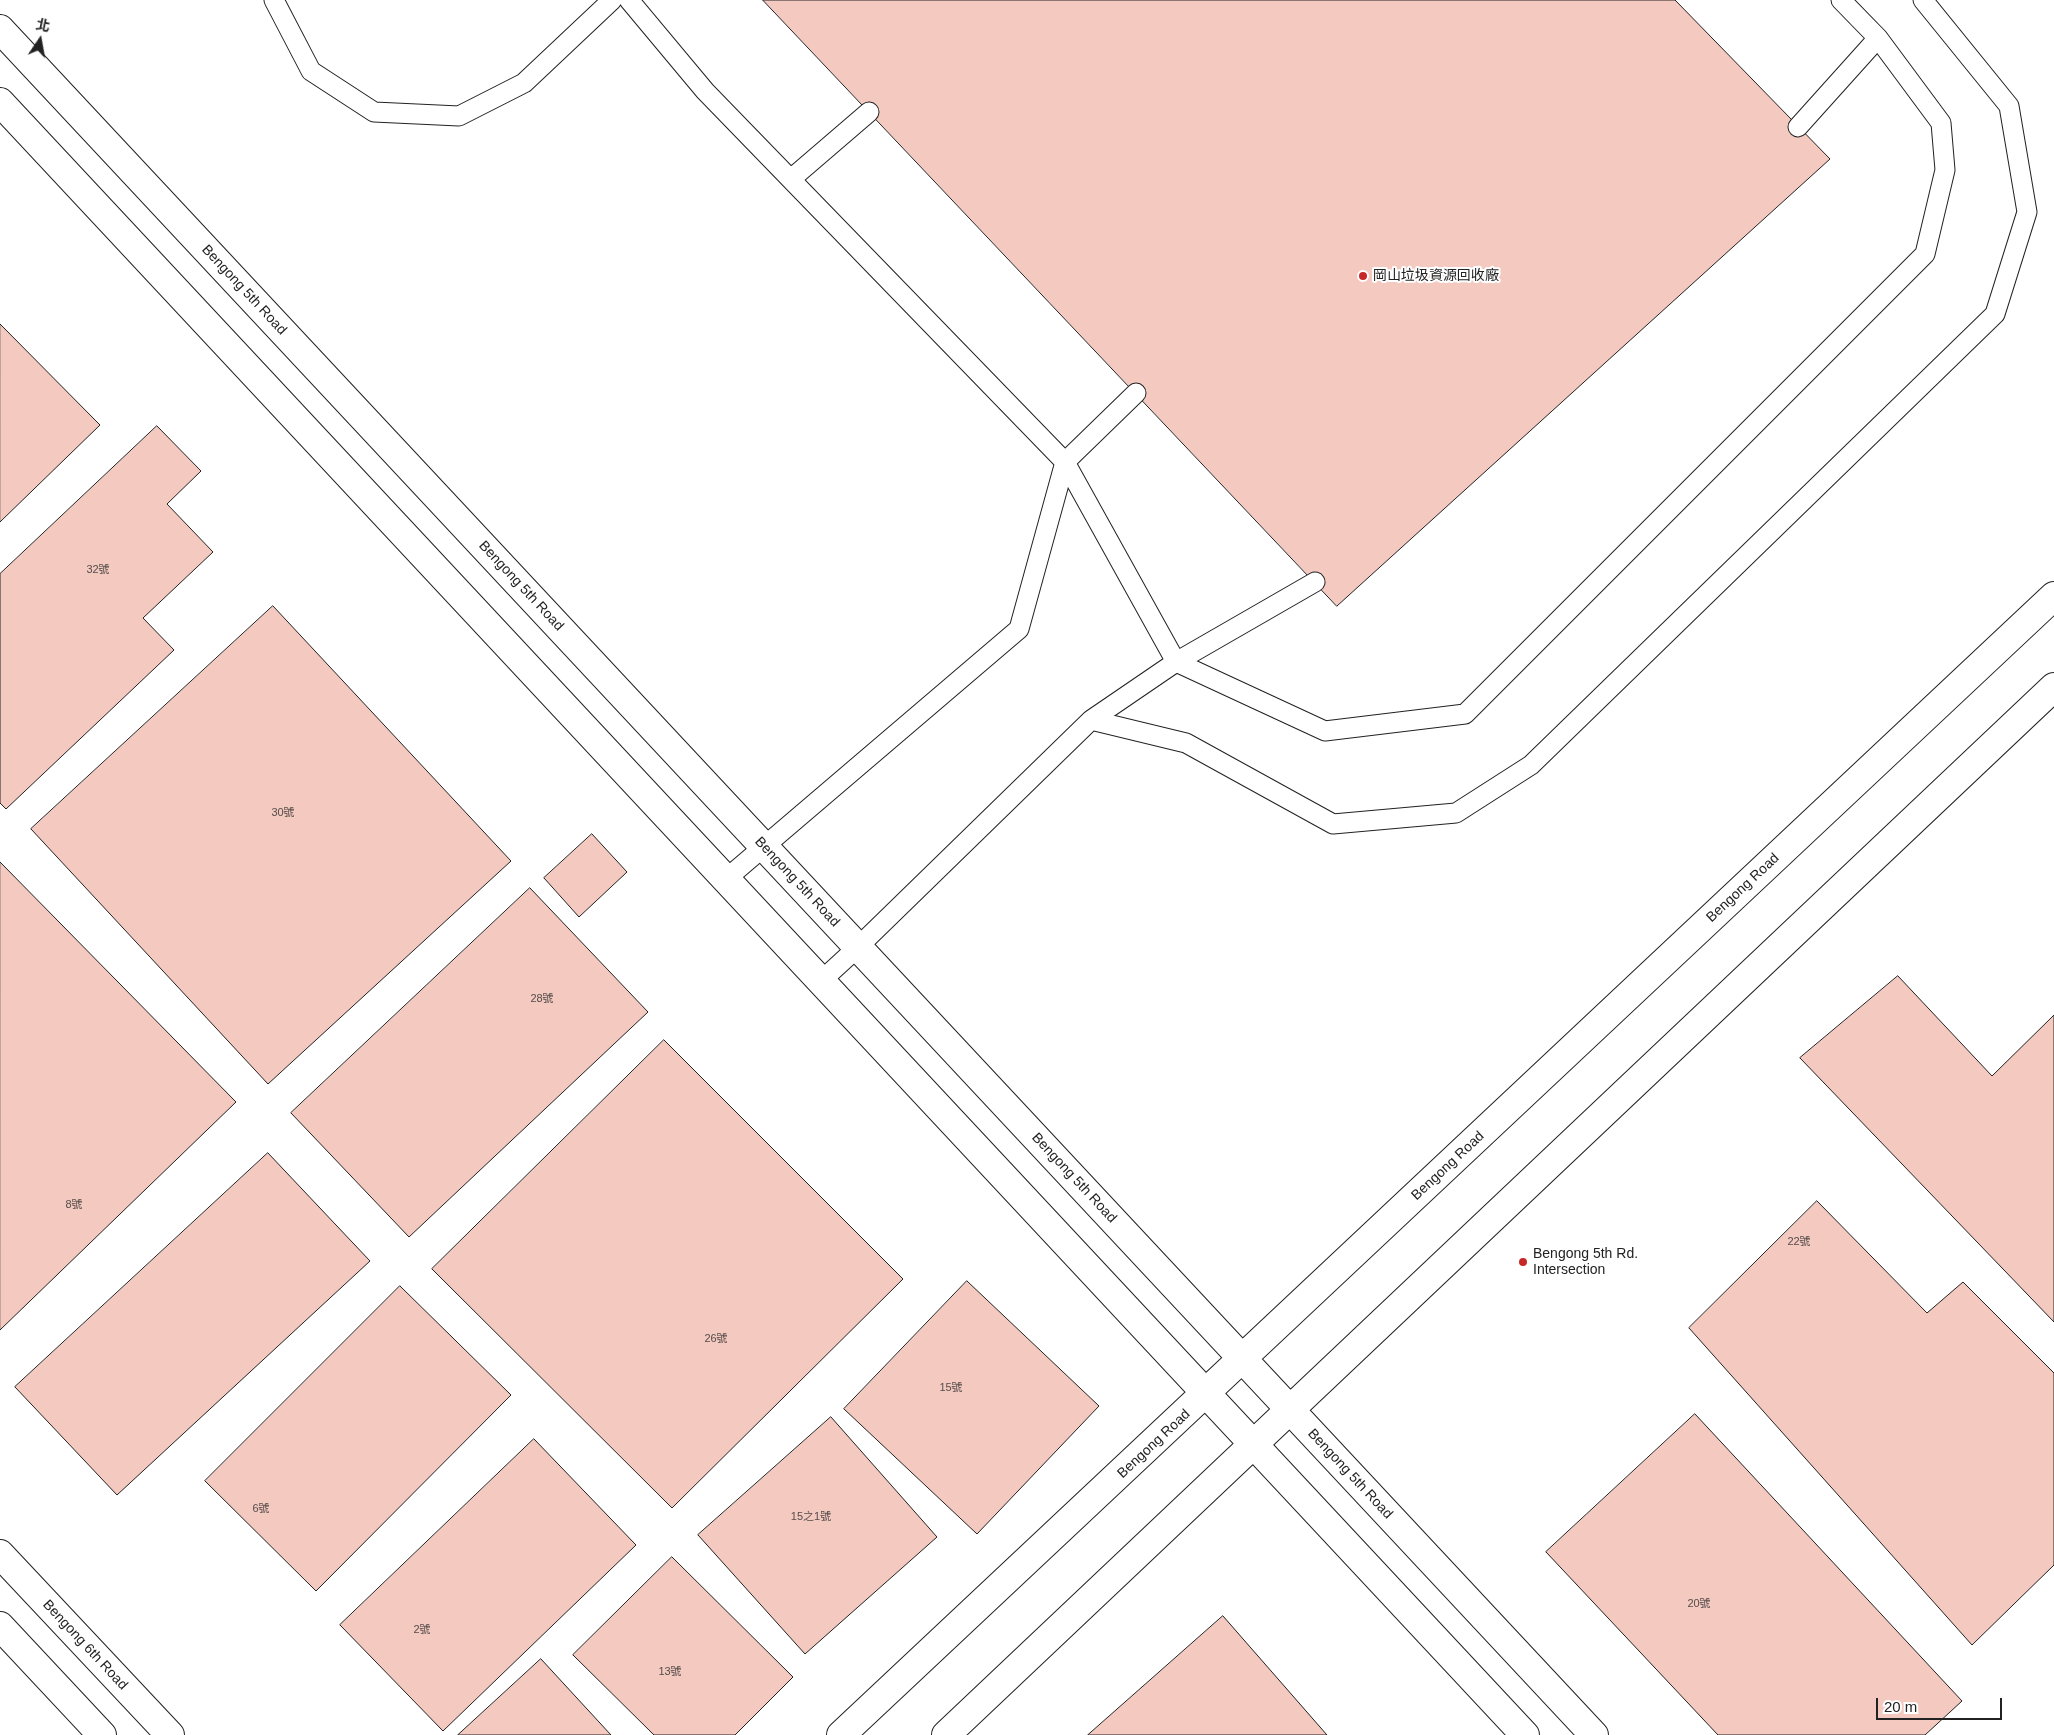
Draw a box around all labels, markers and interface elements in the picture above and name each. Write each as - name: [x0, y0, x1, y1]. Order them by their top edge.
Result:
- north arrow: [15, 15, 65, 65]
- text: 北: [35, 16, 52, 35]
- street label: Bengong 5th Road: [198, 242, 290, 338]
- place label: 岡山垃圾資源回收廠: [1373, 268, 1499, 284]
- marker: 岡山垃圾資源回收廠: [1357, 270, 1369, 282]
- street label: Bengong 5th Road: [475, 538, 567, 634]
- house number: 32號: [86, 563, 110, 577]
- house number: 30號: [271, 806, 295, 820]
- street label: Bengong 5th Road: [751, 834, 843, 930]
- street label: Bengong Road: [1703, 850, 1783, 926]
- house number: 28號: [530, 992, 554, 1006]
- street label: Bengong Road: [1408, 1128, 1488, 1204]
- street label: Bengong 5th Road: [1028, 1130, 1120, 1226]
- house number: 8號: [65, 1198, 83, 1212]
- house number: 22號: [1787, 1235, 1811, 1249]
- place label: Bengong 5th Rd. Intersection: [1533, 1246, 1638, 1278]
- marker: Bengong 5th Rd. Intersection: [1517, 1256, 1529, 1268]
- house number: 26號: [704, 1332, 728, 1346]
- house number: 15號: [939, 1381, 963, 1395]
- street label: Bengong Road: [1114, 1406, 1194, 1482]
- street label: Bengong 5th Road: [1304, 1426, 1396, 1522]
- house number: 6號: [252, 1502, 270, 1516]
- house number: 15之1號: [791, 1510, 831, 1524]
- street label: Bengong 6th Road: [39, 1597, 131, 1693]
- house number: 20號: [1687, 1597, 1711, 1611]
- house number: 2號: [413, 1623, 431, 1637]
- house number: 13號: [658, 1665, 682, 1679]
- scale bar: [1879, 1688, 2005, 1720]
- text: 20 m: [1884, 1698, 1917, 1715]

